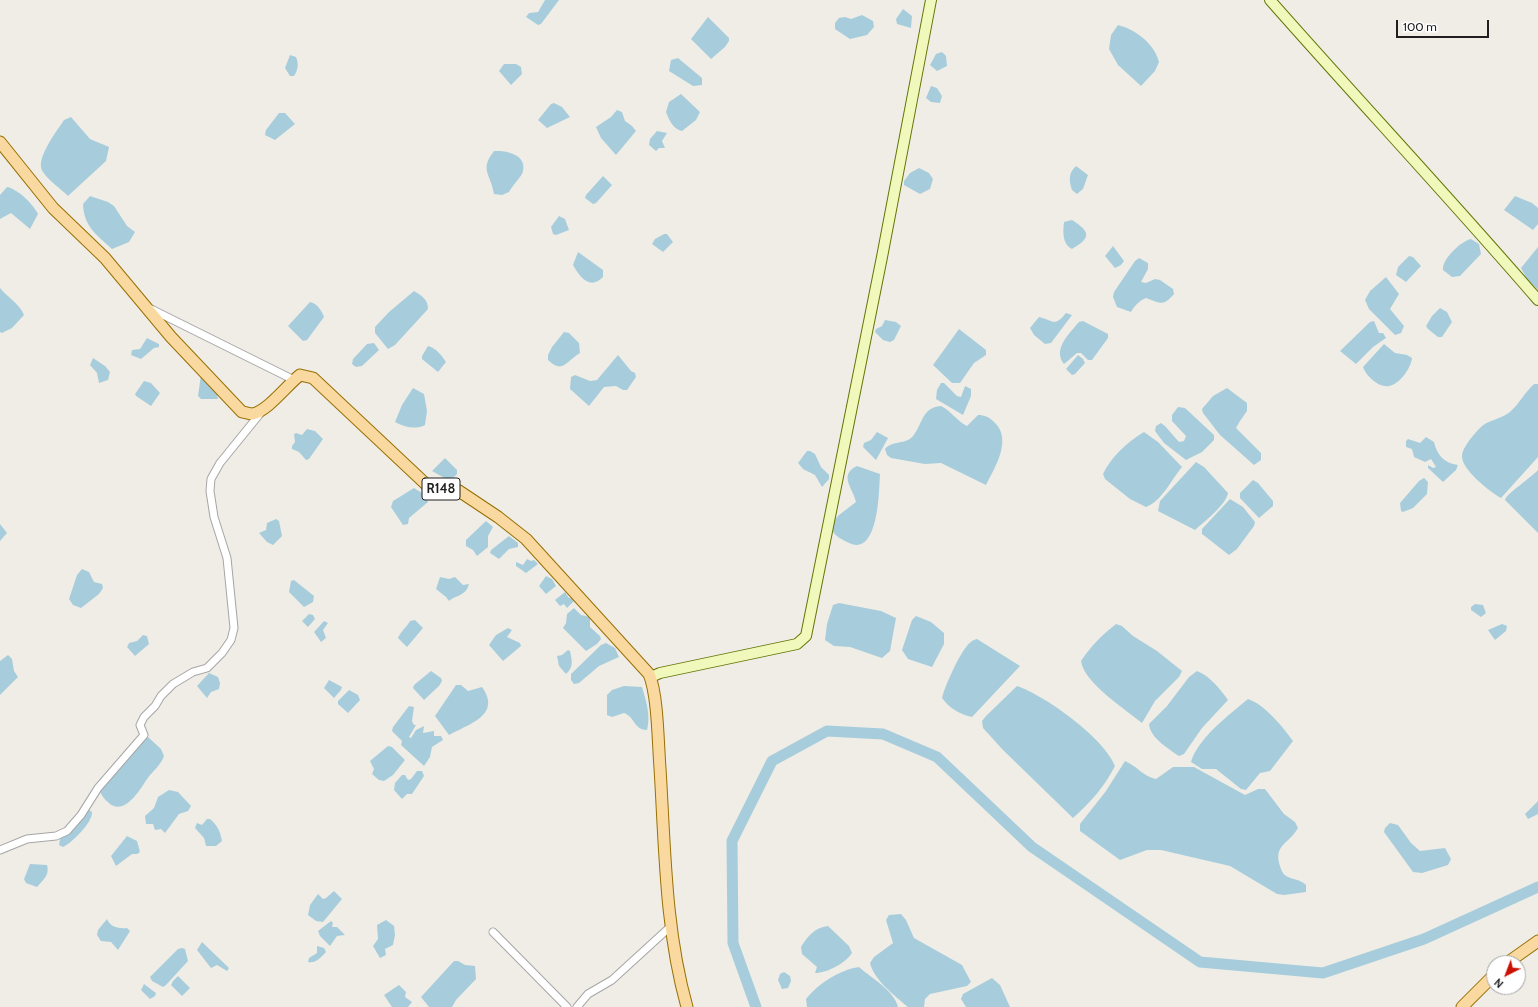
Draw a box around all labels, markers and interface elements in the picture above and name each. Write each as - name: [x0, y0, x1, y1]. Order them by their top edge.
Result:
- scale bar: [1398, 12, 1491, 38]
- text: 100 m: [1403, 19, 1437, 34]
- road number: R148: [422, 478, 460, 500]
- north arrow: [1486, 955, 1526, 995]
- text: N: [1491, 975, 1506, 991]

